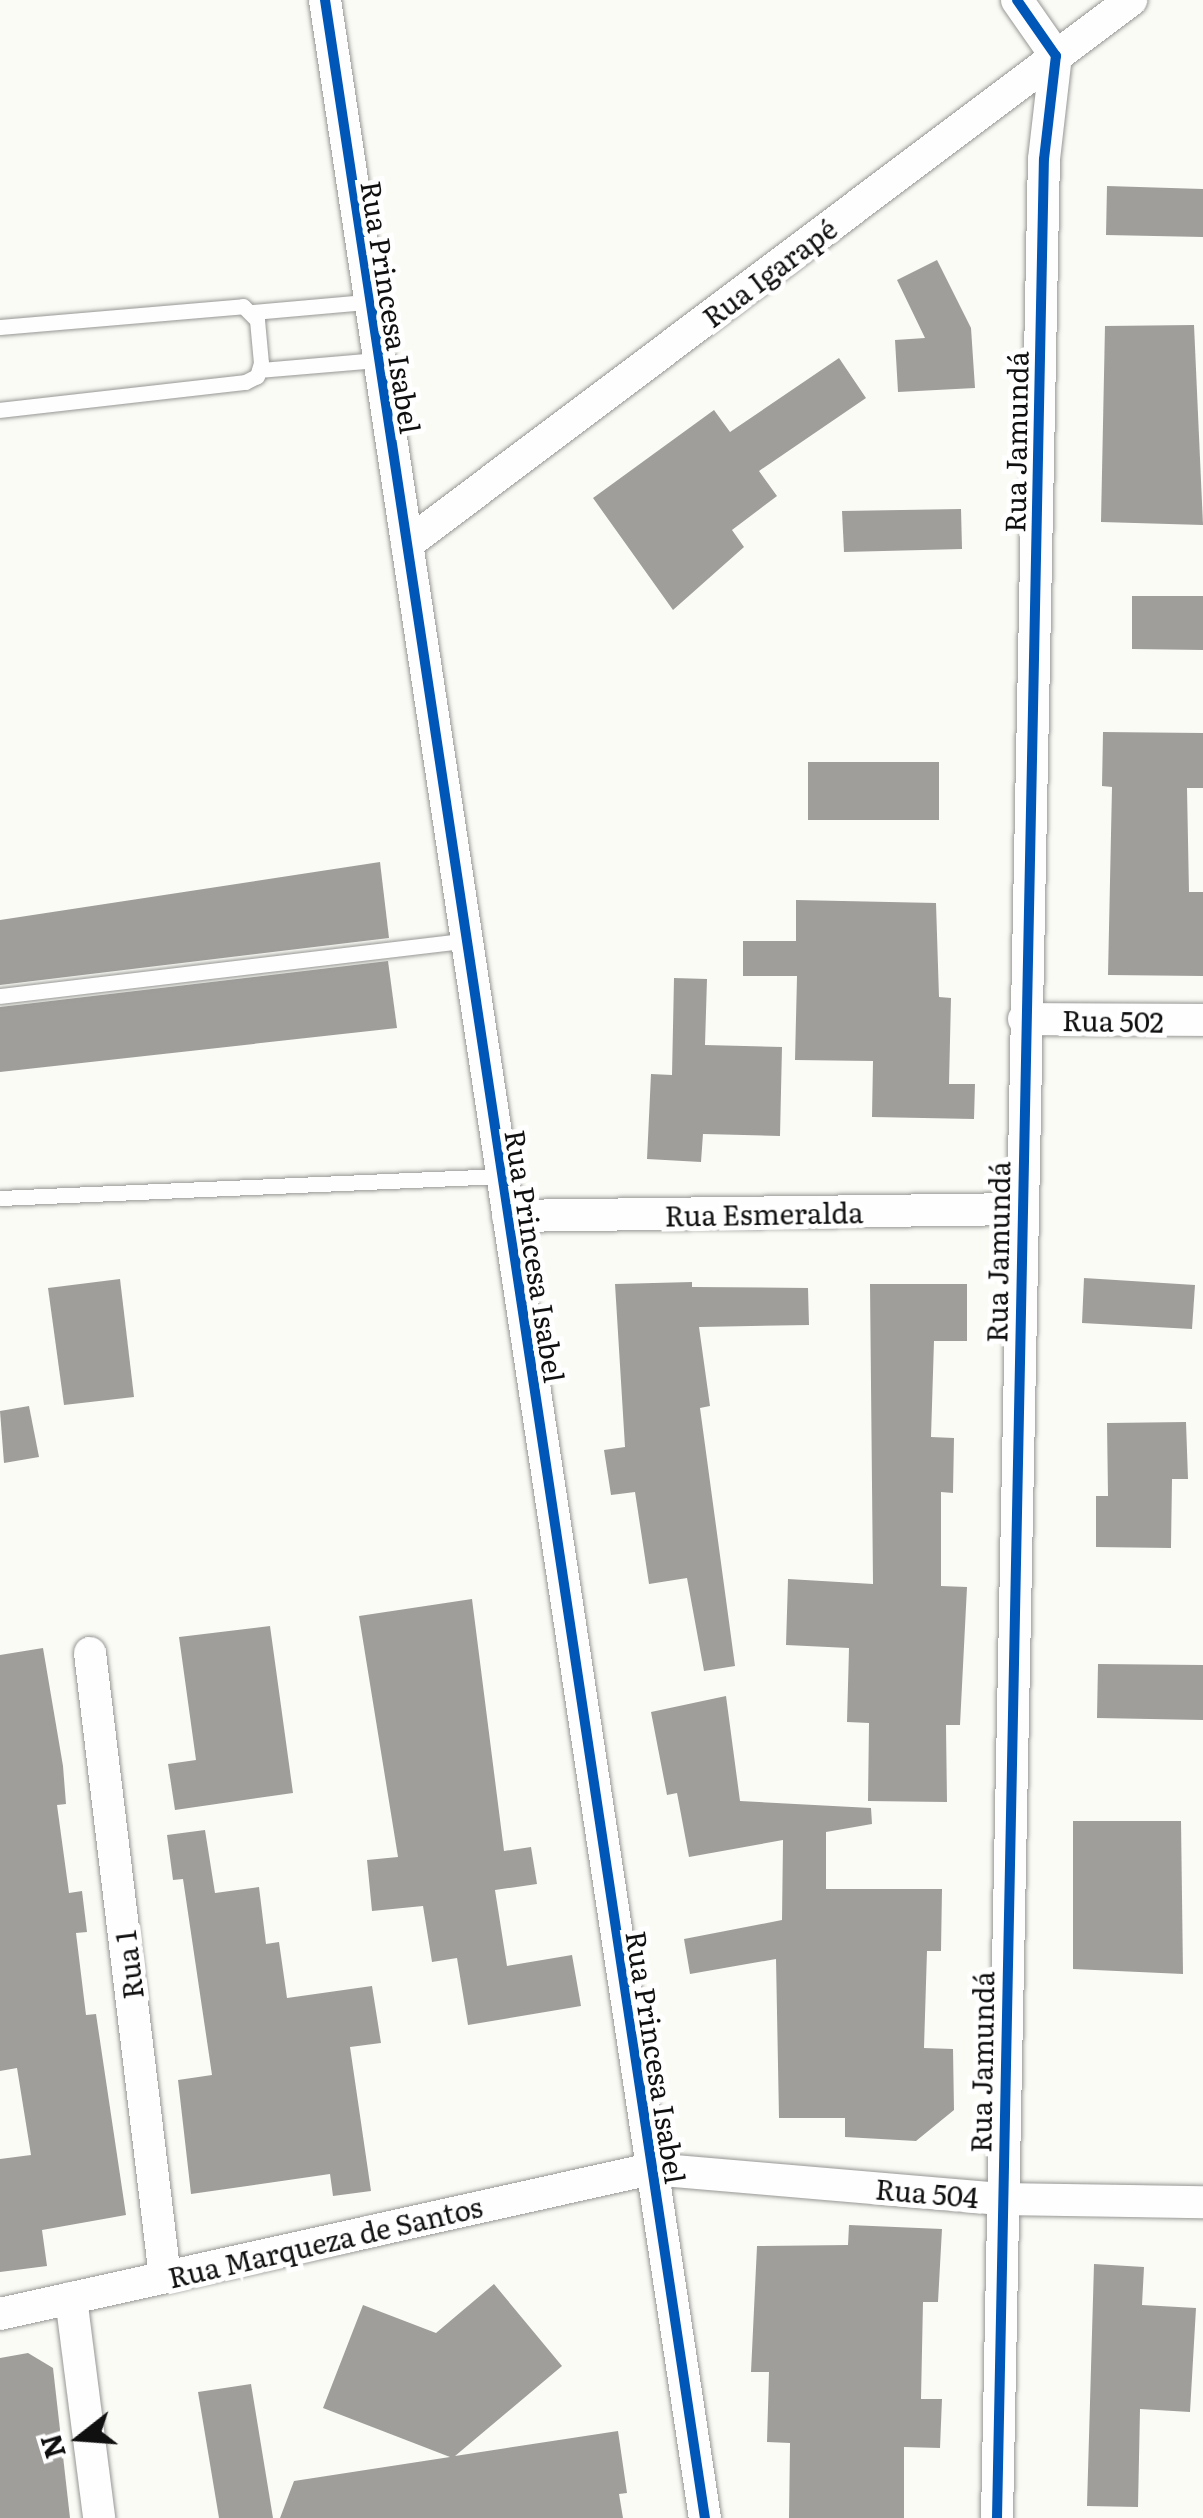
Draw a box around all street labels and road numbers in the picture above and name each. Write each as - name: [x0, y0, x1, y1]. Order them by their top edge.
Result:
- street label: Rua Princesa Isabel: [355, 178, 429, 436]
- street label: Rua Igarapé: [695, 211, 843, 333]
- street label: Rua Jamundá: [997, 351, 1033, 533]
- street label: Rua 502: [1062, 1002, 1164, 1038]
- street label: Rua Princesa Isabel: [499, 1127, 573, 1385]
- street label: Rua Jamundá: [979, 1161, 1015, 1343]
- street label: Rua Esmeralda: [664, 1194, 864, 1232]
- street label: Rua Princesa Isabel: [620, 1928, 694, 2186]
- street label: Rua 1: [107, 1929, 149, 2001]
- street label: Rua Jamundá: [963, 1971, 999, 2153]
- street label: Rua 504: [874, 2171, 980, 2213]
- street label: Rua Marqueza de Santos: [165, 2188, 485, 2294]

